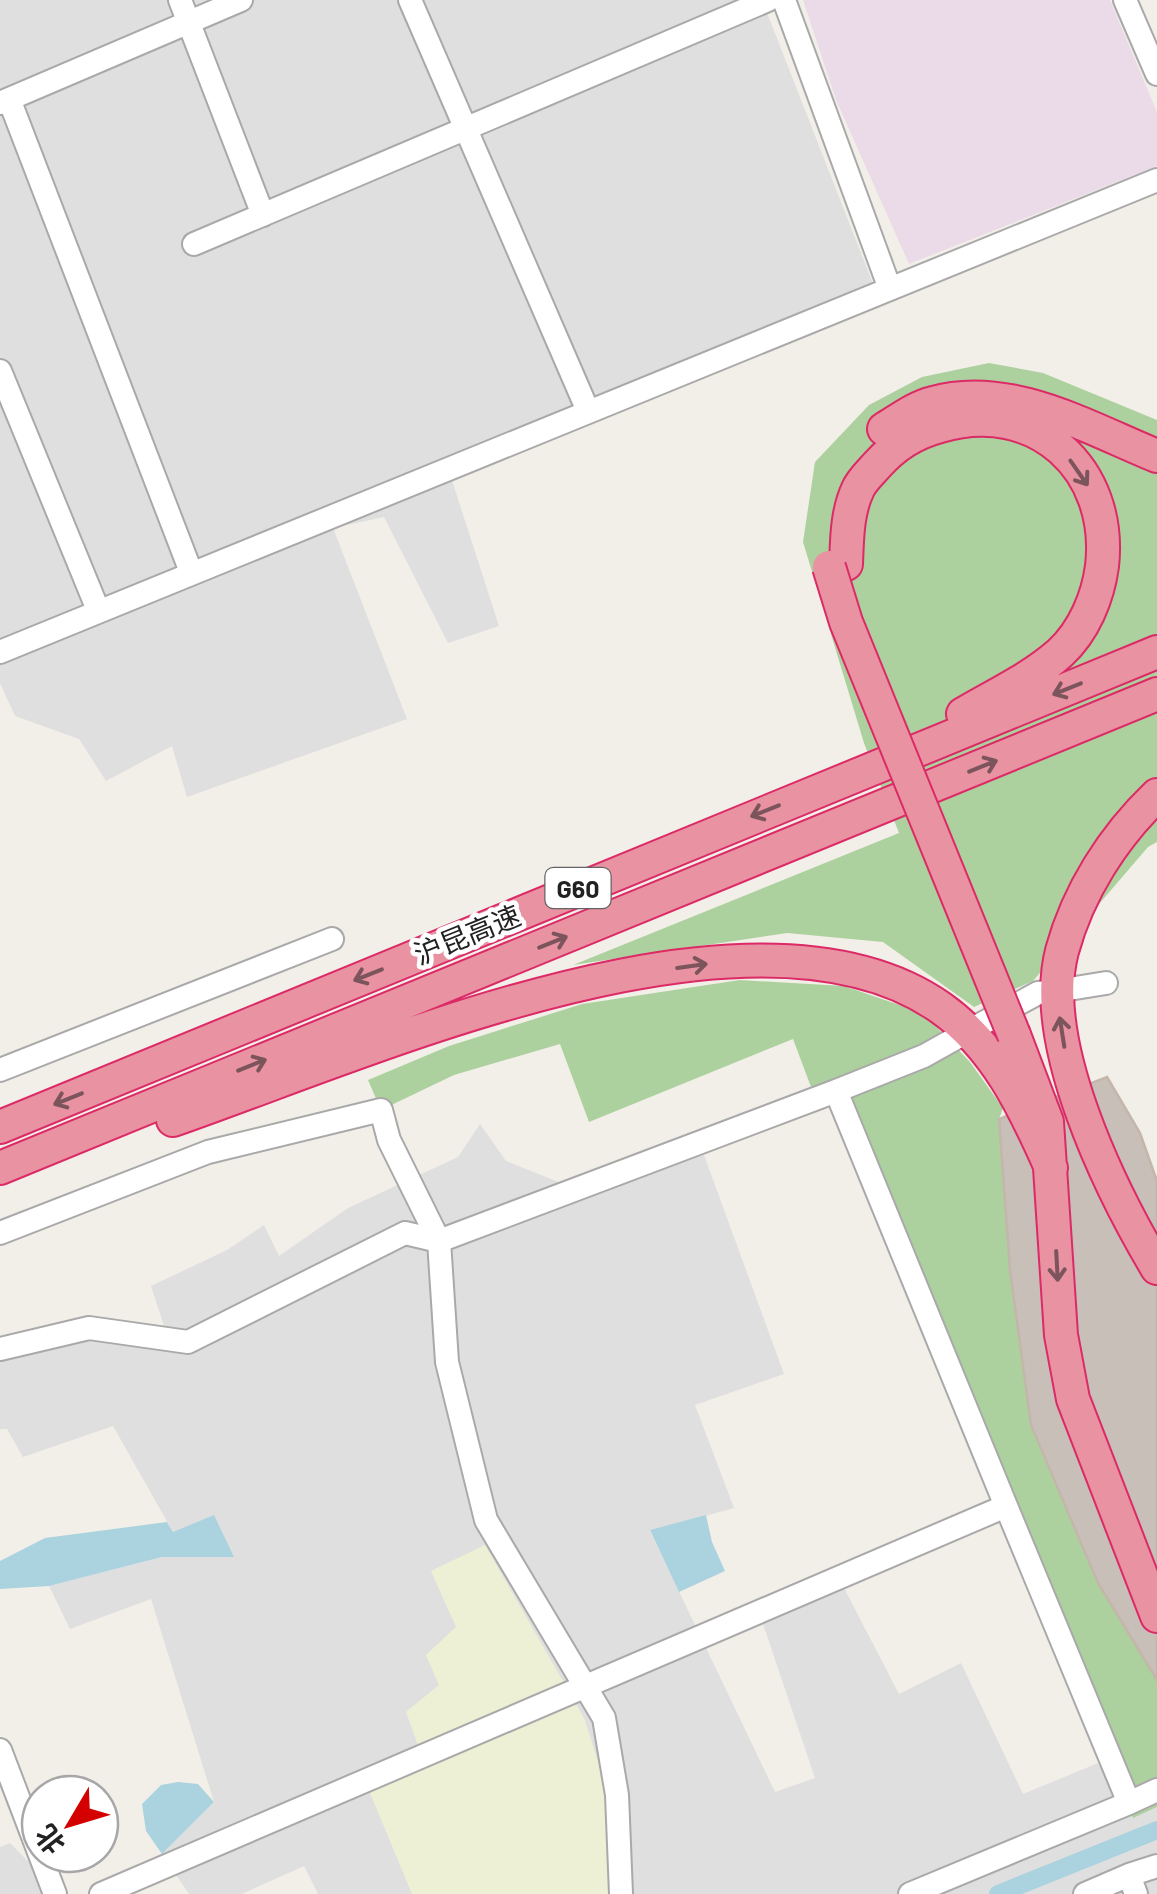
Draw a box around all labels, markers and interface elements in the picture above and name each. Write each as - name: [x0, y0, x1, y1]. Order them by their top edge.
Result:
- one-way arrow: [1068, 458, 1089, 486]
- one-way arrow: [1052, 682, 1083, 700]
- one-way arrow: [967, 755, 998, 773]
- one-way arrow: [751, 803, 781, 821]
- road number: G60: [546, 868, 610, 908]
- street label: 沪昆高速: [409, 897, 525, 971]
- one-way arrow: [537, 932, 568, 950]
- one-way arrow: [675, 957, 708, 975]
- one-way arrow: [353, 967, 384, 985]
- one-way arrow: [1053, 1016, 1071, 1048]
- one-way arrow: [236, 1055, 267, 1073]
- one-way arrow: [53, 1091, 83, 1109]
- one-way arrow: [1048, 1249, 1067, 1281]
- north arrow: [20, 1774, 120, 1874]
- text: 北: [27, 1819, 72, 1862]

